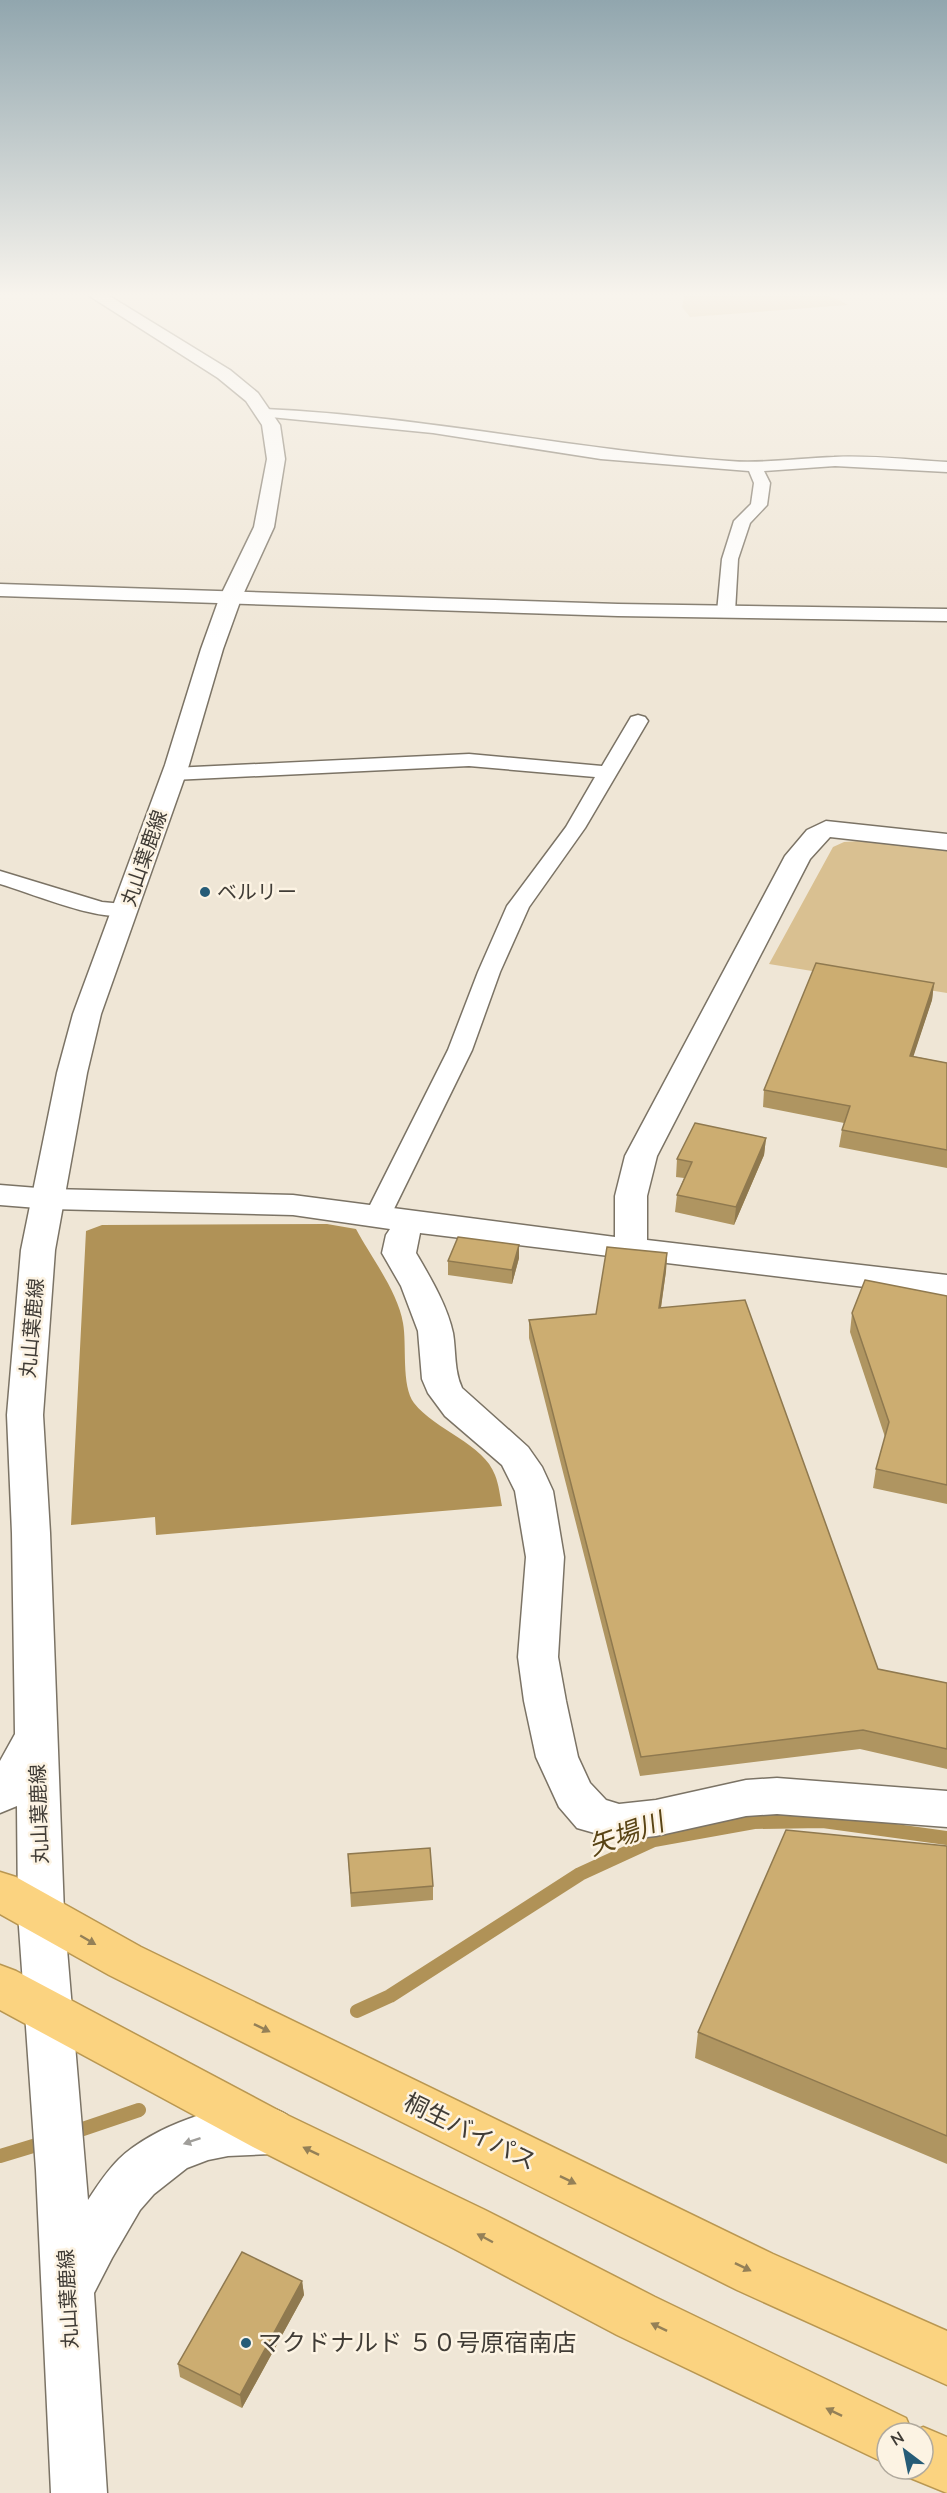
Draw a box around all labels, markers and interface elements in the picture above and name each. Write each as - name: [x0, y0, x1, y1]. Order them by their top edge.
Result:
- street label: 丸山葉鹿線: [115, 806, 174, 910]
- place label: ベルリー: [217, 879, 297, 906]
- marker: ベルリー: [198, 885, 212, 899]
- street label: 丸山葉鹿線: [15, 1277, 50, 1379]
- street label: 丸山葉鹿線: [24, 1764, 55, 1864]
- water label: 矢場川: [584, 1804, 672, 1864]
- one-way arrow: [80, 1935, 97, 1945]
- one-way arrow: [253, 2024, 270, 2033]
- street label: 桐生バイパス: [398, 2086, 542, 2178]
- one-way arrow: [183, 2137, 201, 2147]
- one-way arrow: [302, 2146, 319, 2156]
- one-way arrow: [560, 2175, 577, 2185]
- one-way arrow: [477, 2233, 494, 2242]
- street label: 丸山葉鹿線: [52, 2248, 85, 2350]
- one-way arrow: [734, 2261, 752, 2271]
- one-way arrow: [650, 2323, 667, 2332]
- place label: マクドナルド ５０号原宿南店: [258, 2327, 576, 2359]
- marker: マクドナルド ５０号原宿南店: [239, 2336, 253, 2350]
- one-way arrow: [826, 2407, 843, 2416]
- north arrow: [875, 2421, 935, 2481]
- text: N: [887, 2427, 908, 2452]

